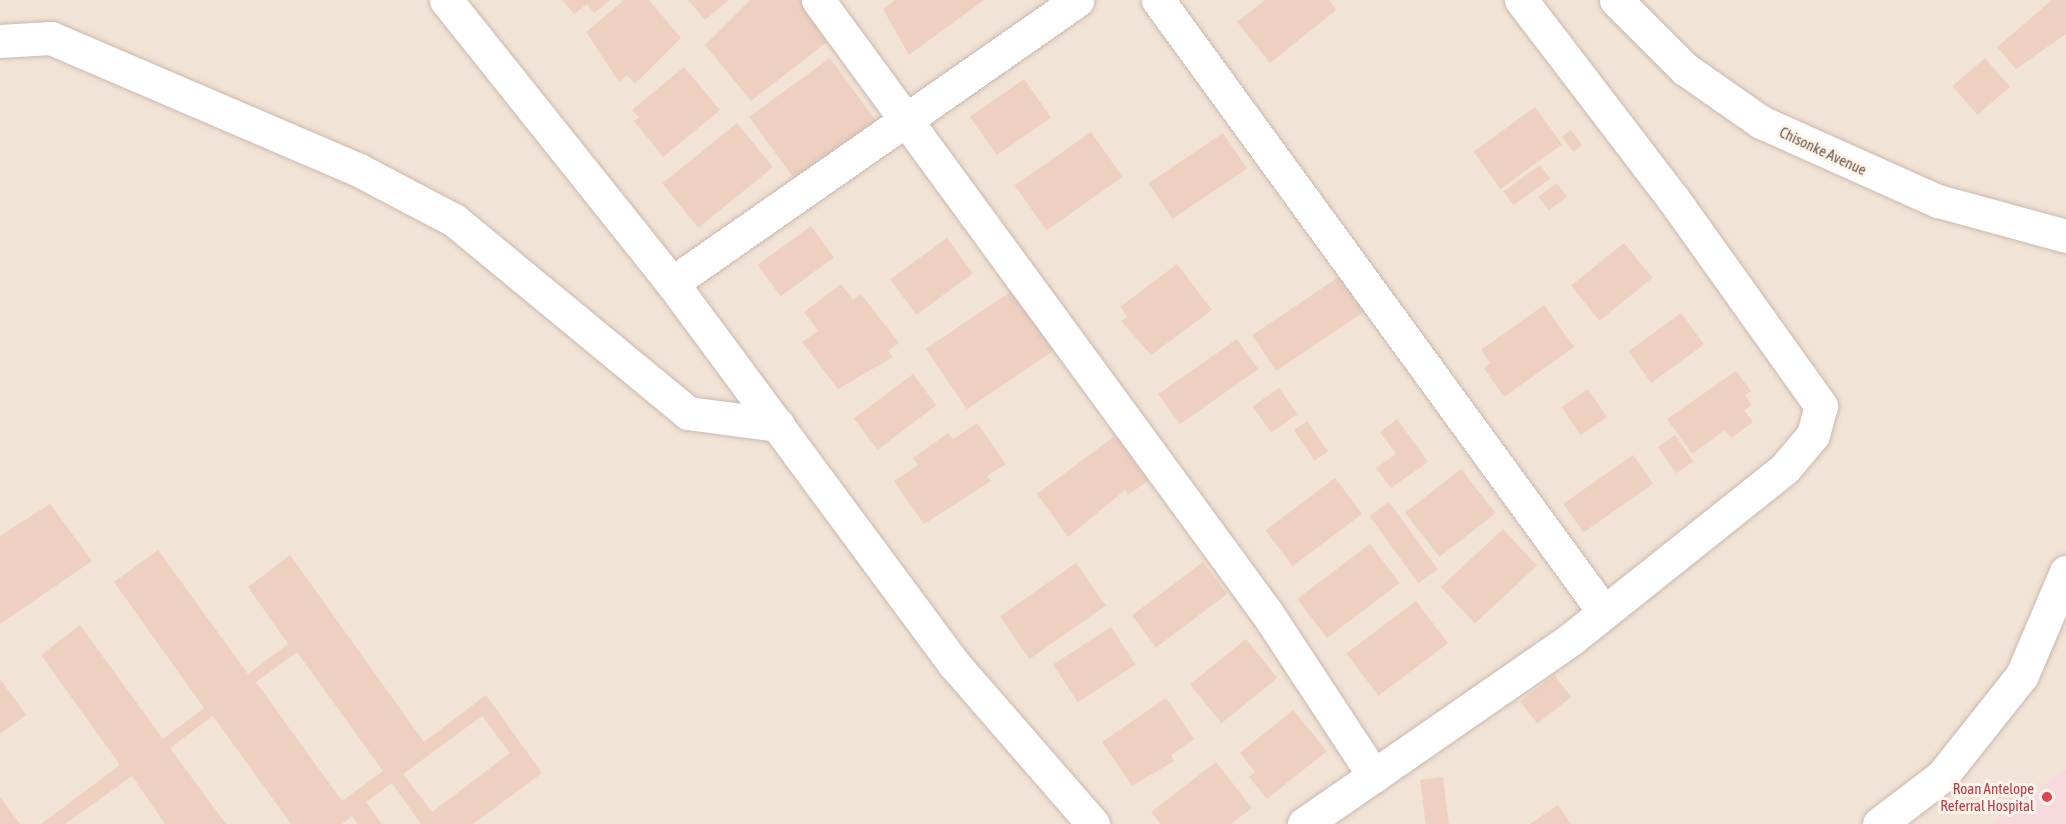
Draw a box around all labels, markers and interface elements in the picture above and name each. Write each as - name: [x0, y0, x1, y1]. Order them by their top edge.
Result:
- street label: Chisonke Avenue: [1777, 123, 1869, 179]
- place label: Roan Antelope Referral Hospital: [1940, 779, 2034, 814]
- marker: Roan Antelope Referral Hospital: [2038, 788, 2056, 806]

